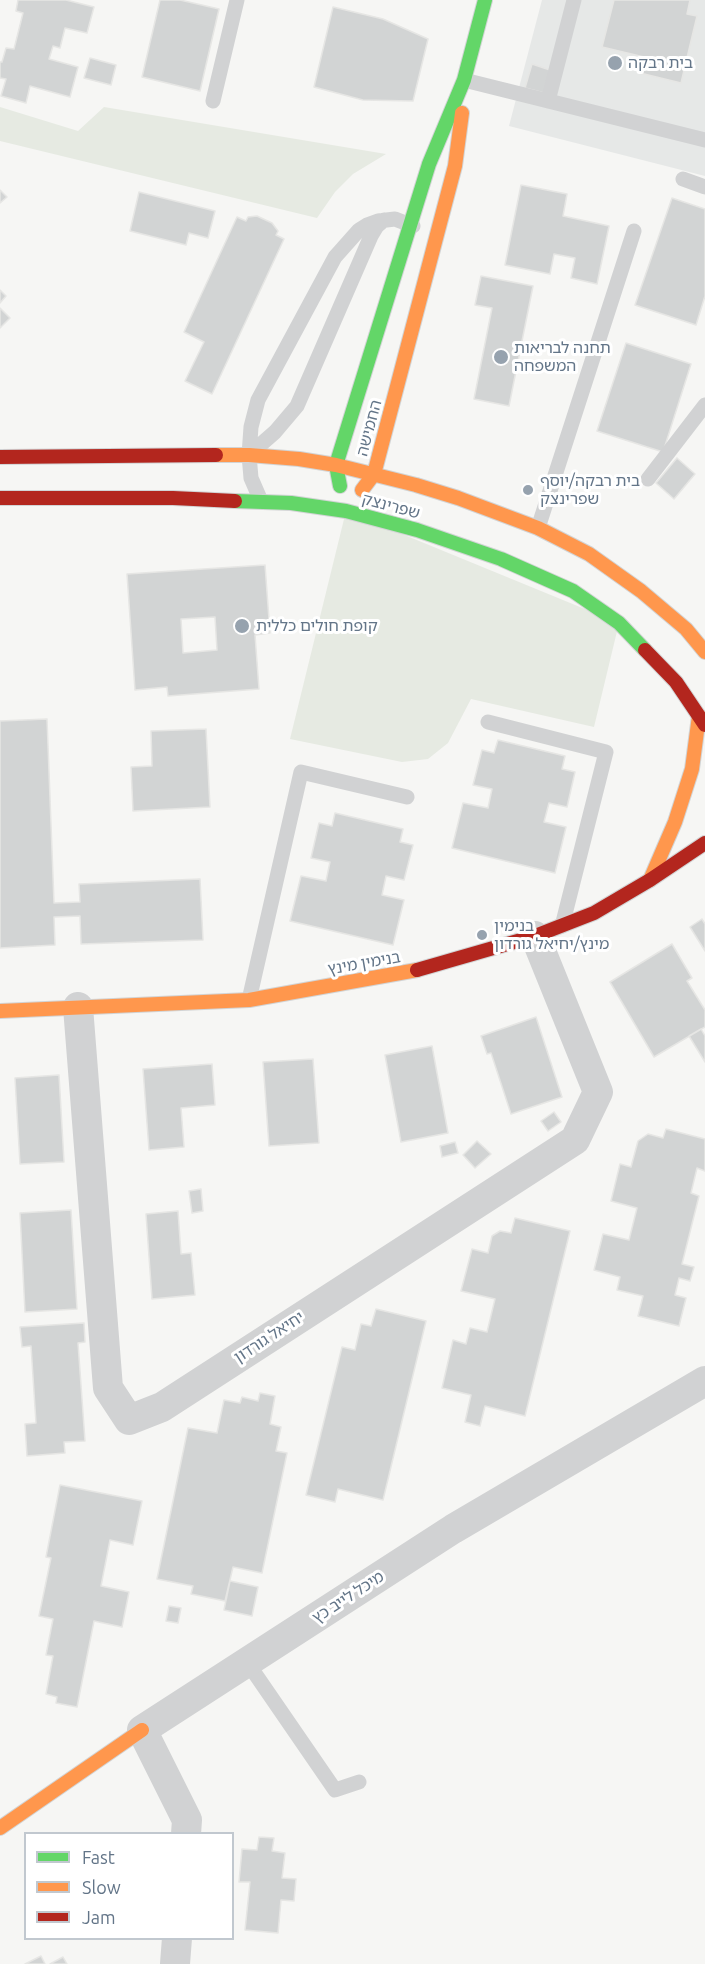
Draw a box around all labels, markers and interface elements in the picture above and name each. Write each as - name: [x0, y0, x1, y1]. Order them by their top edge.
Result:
- place label: בית רבקה: [628, 53, 693, 73]
- marker: בית רבקה: [606, 54, 624, 72]
- place label: תחנה לבריאות המשפחה: [514, 338, 611, 376]
- marker: תחנה לבריאות המשפחה: [492, 348, 510, 366]
- street label: החמישה: [352, 398, 386, 458]
- place label: בית רבקה/יוסף שפרינצק: [540, 471, 640, 509]
- marker: בית רבקה/יוסף שפרינצק: [521, 483, 535, 497]
- street label: שפרינצק: [360, 489, 422, 523]
- place label: קופת חולים כללית: [256, 616, 378, 636]
- marker: קופת חולים כללית: [233, 617, 251, 635]
- place label: בנימין מינץ/יחיאל גורדון: [494, 916, 609, 954]
- marker: בנימין מינץ/יחיאל גורדון: [475, 928, 489, 942]
- street label: בנימין מינץ: [326, 947, 402, 979]
- street label: יחיאל גורדון: [230, 1307, 308, 1367]
- street label: מיכל לייב כץ: [309, 1567, 387, 1627]
- legend: [24, 1832, 234, 1940]
- text: Fast: [82, 1847, 115, 1867]
- text: Slow: [82, 1877, 121, 1897]
- text: Jam: [82, 1907, 116, 1927]

